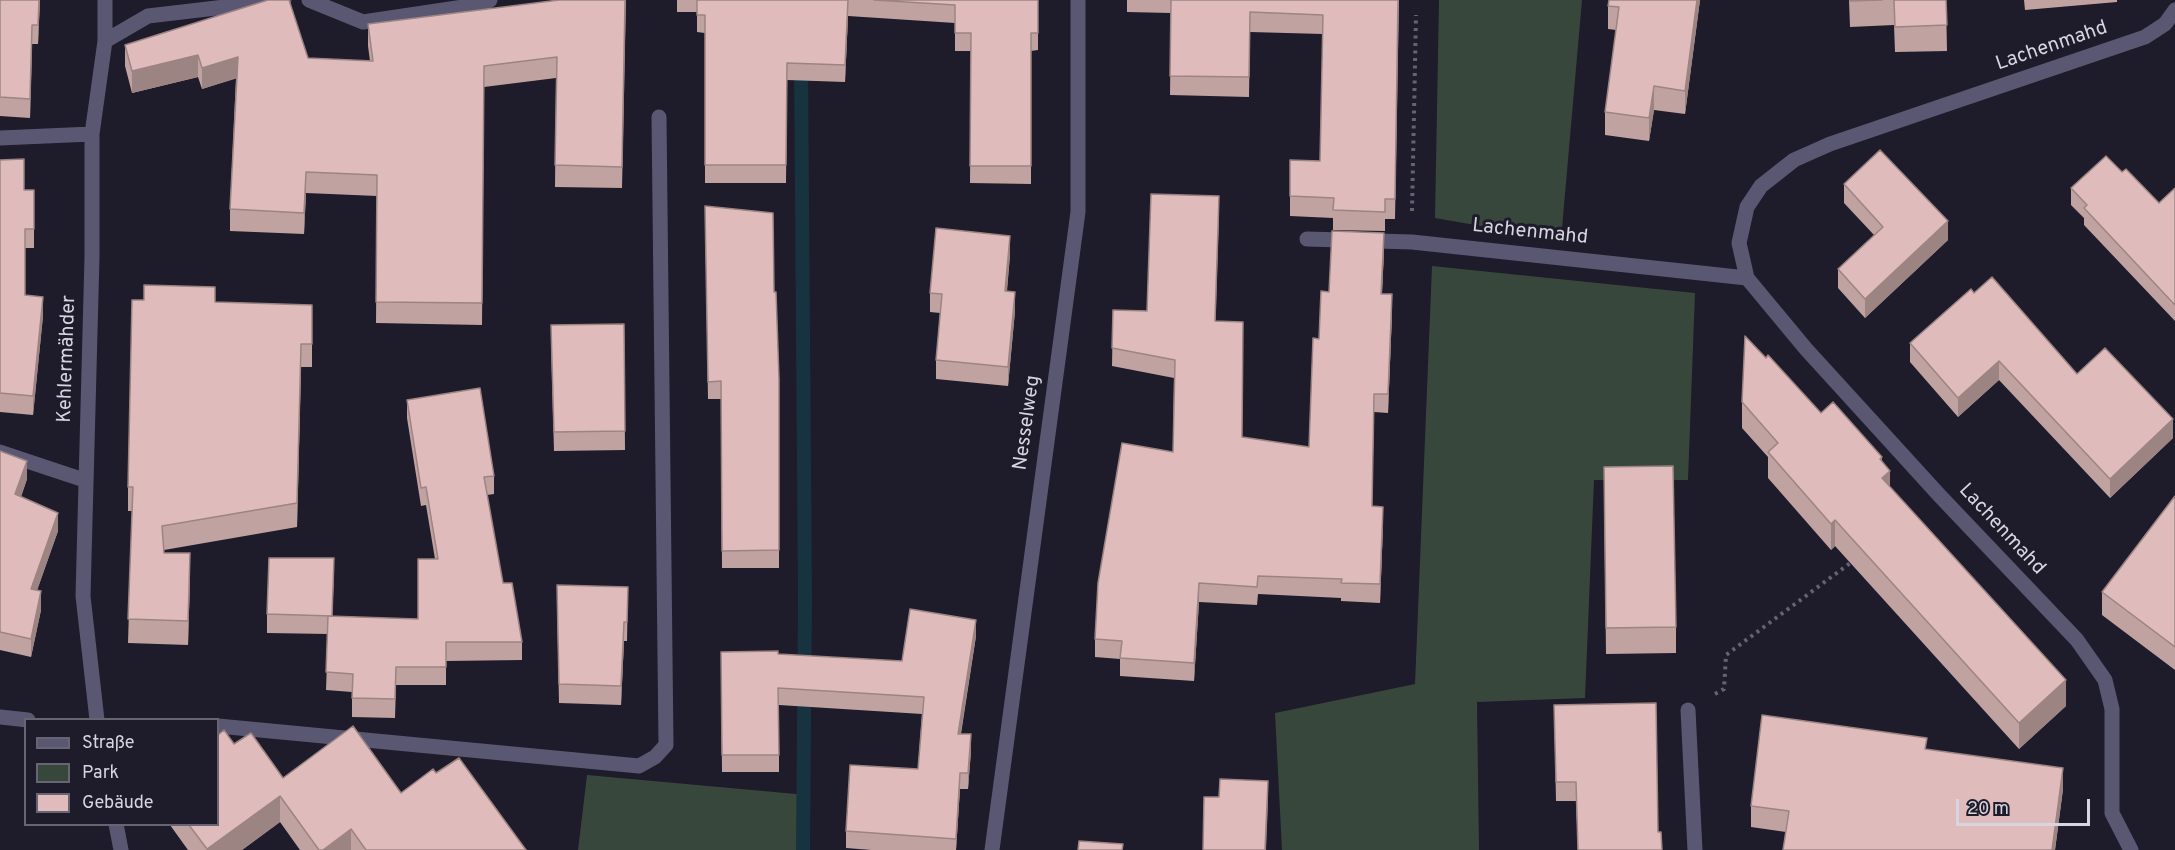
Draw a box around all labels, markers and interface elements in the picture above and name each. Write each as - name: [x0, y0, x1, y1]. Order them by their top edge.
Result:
- street label: Lachenmahd: [1993, 17, 2111, 77]
- street label: Lachenmahd: [1471, 215, 1589, 251]
- street label: Kehlermähder: [54, 295, 82, 423]
- street label: Nesselweg: [1009, 374, 1047, 472]
- street label: Lachenmahd: [1953, 479, 2049, 581]
- legend: [24, 718, 219, 826]
- text: Straße: [82, 732, 134, 755]
- text: Park: [82, 762, 119, 785]
- scale bar: [1959, 787, 2092, 825]
- text: Gebäude: [82, 792, 154, 815]
- text: 20 m: [1967, 798, 2009, 821]

